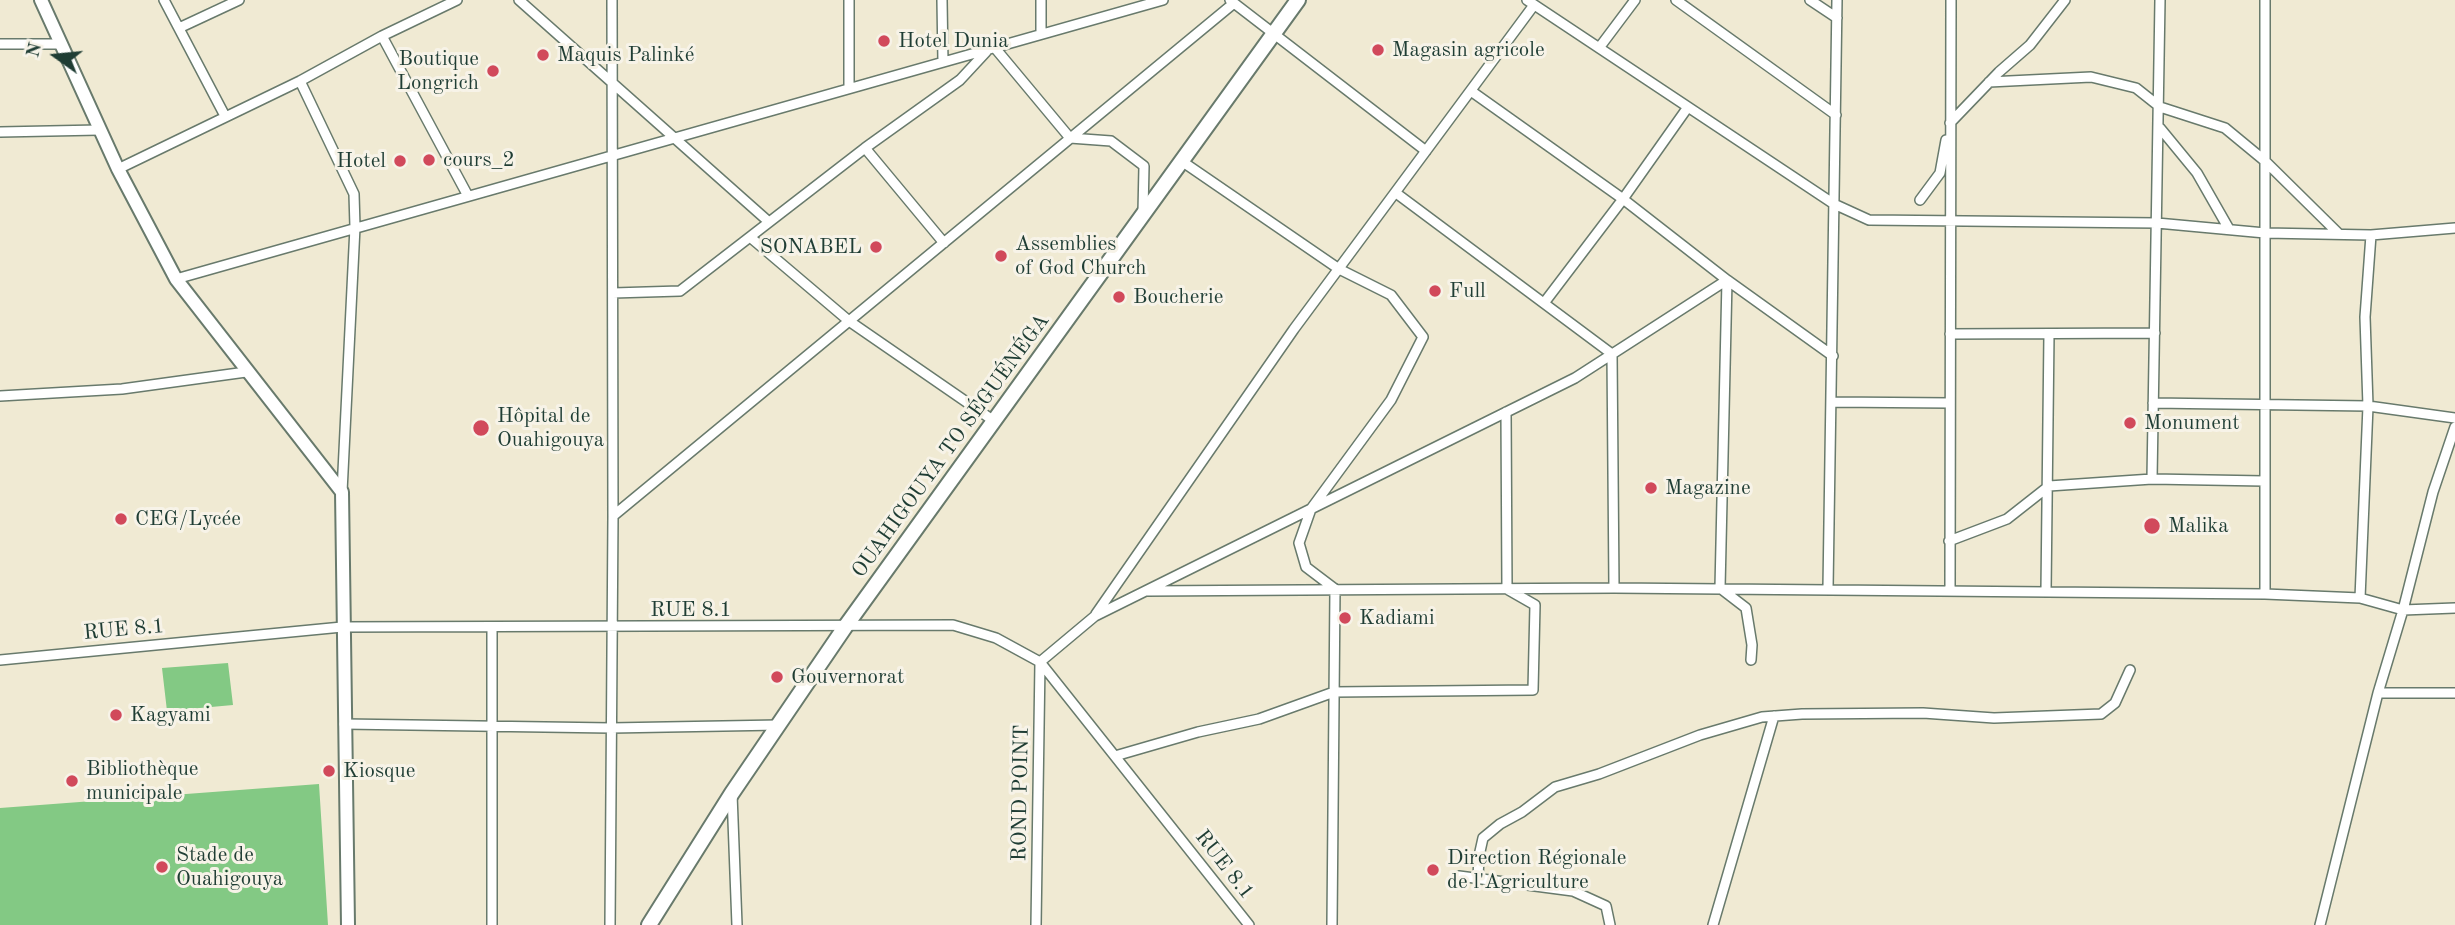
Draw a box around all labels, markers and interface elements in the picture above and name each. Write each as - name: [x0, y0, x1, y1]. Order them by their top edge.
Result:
- north arrow: [21, 21, 91, 91]
- place label: Hotel Dunia: [898, 28, 1009, 54]
- marker: Hotel Dunia: [876, 33, 892, 49]
- place label: Magasin agricole: [1392, 37, 1545, 63]
- text: N: [24, 41, 46, 60]
- place label: Maquis Palinké: [557, 42, 694, 68]
- marker: Magasin agricole: [1370, 42, 1386, 58]
- place label: Boutique Longrich: [397, 46, 479, 96]
- marker: Maquis Palinké: [535, 47, 551, 63]
- marker: Boutique Longrich: [485, 63, 501, 79]
- place label: cours_2: [443, 147, 515, 173]
- place label: Hotel: [336, 148, 386, 174]
- marker: cours_2: [421, 152, 437, 168]
- marker: Hotel: [392, 153, 408, 169]
- place label: Assemblies of God Church: [1015, 231, 1147, 281]
- place label: SONABEL: [760, 234, 862, 260]
- marker: SONABEL: [868, 239, 884, 255]
- marker: Assemblies of God Church: [993, 248, 1009, 264]
- place label: Full: [1449, 278, 1486, 304]
- marker: Full: [1427, 283, 1443, 299]
- place label: Boucherie: [1133, 284, 1223, 310]
- marker: Boucherie: [1111, 289, 1127, 305]
- street label: OUAHIGOUYA TO SÉGUÉNÉGA: [847, 309, 1055, 583]
- place label: Hôpital de Ouahigouya: [497, 403, 604, 453]
- place label: Monument: [2144, 410, 2240, 436]
- marker: Monument: [2122, 415, 2138, 431]
- marker: Hôpital de Ouahigouya: [471, 418, 491, 438]
- place label: Magazine: [1665, 475, 1751, 501]
- marker: Magazine: [1643, 480, 1659, 496]
- place label: CEG/Lycée: [135, 506, 241, 532]
- marker: CEG/Lycée: [113, 511, 129, 527]
- place label: Malika: [2168, 513, 2229, 539]
- marker: Malika: [2142, 516, 2162, 536]
- street label: RUE 8.1: [650, 597, 732, 623]
- place label: Kadiami: [1359, 605, 1435, 631]
- marker: Kadiami: [1337, 610, 1353, 626]
- street label: RUE 8.1: [82, 614, 166, 646]
- place label: Gouvernorat: [791, 664, 904, 690]
- marker: Gouvernorat: [769, 669, 785, 685]
- place label: Kagyami: [130, 702, 211, 728]
- marker: Kagyami: [108, 707, 124, 723]
- street label: ROND POINT: [1007, 724, 1035, 862]
- place label: Bibliothèque municipale: [86, 756, 199, 806]
- place label: Kiosque: [343, 758, 415, 784]
- marker: Kiosque: [321, 763, 337, 779]
- marker: Bibliothèque municipale: [64, 773, 80, 789]
- street label: RUE 8.1: [1189, 825, 1259, 905]
- place label: Stade de Ouahigouya: [176, 842, 283, 892]
- place label: Direction Régionale de l'Agriculture: [1447, 845, 1626, 895]
- marker: Stade de Ouahigouya: [154, 859, 170, 875]
- marker: Direction Régionale de l'Agriculture: [1425, 862, 1441, 878]

